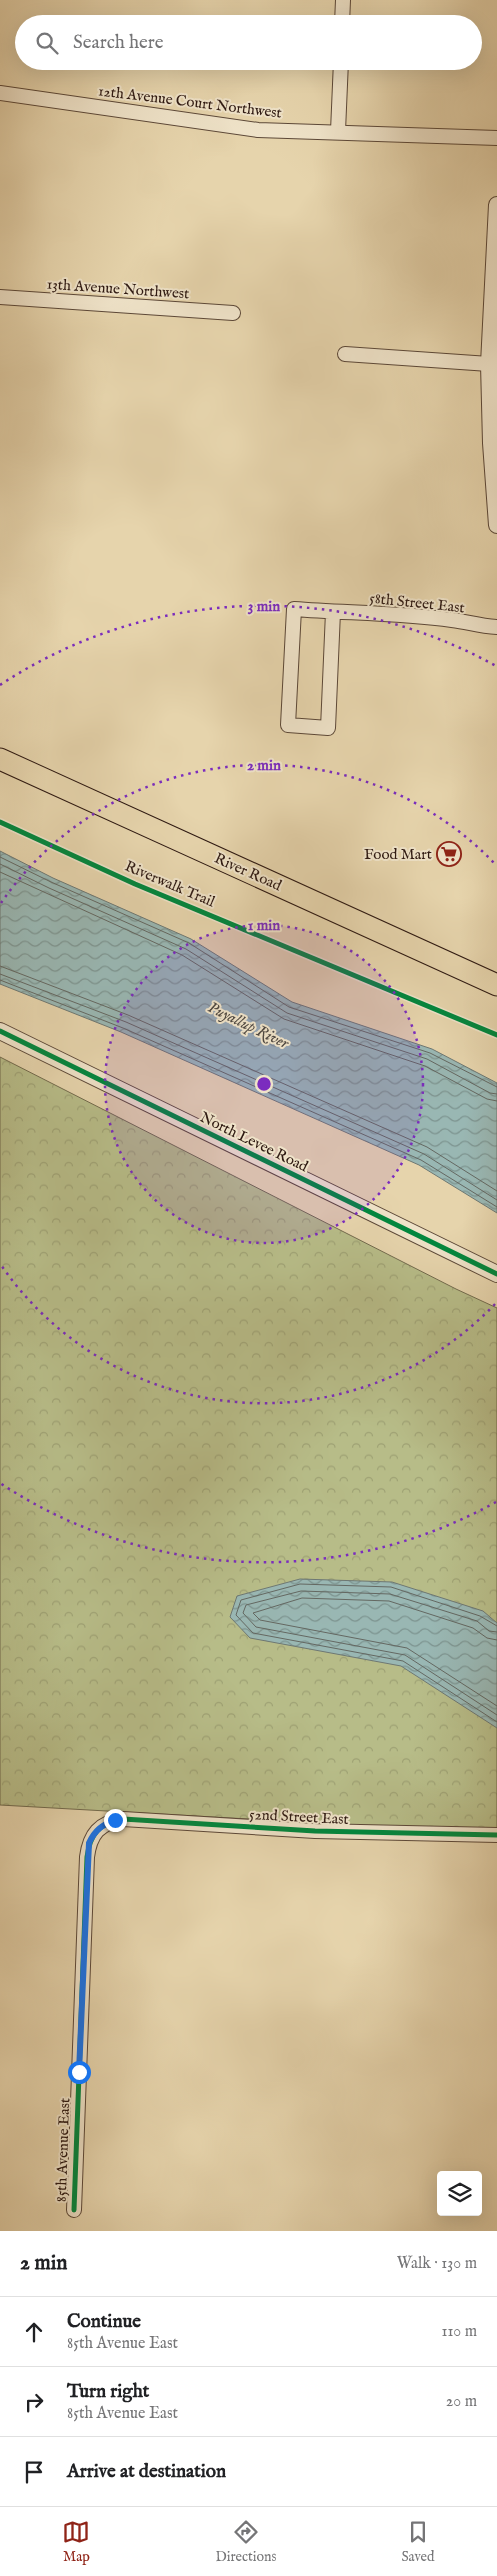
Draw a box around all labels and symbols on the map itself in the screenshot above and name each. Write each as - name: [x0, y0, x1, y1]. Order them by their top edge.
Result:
- street label: 12th Avenue Court Northwest: [97, 81, 283, 123]
- street label: 13th Avenue Northwest: [46, 275, 190, 303]
- street label: 58th Street East: [368, 589, 466, 617]
- text: 3 min: [248, 597, 280, 616]
- text: 2 min: [247, 756, 281, 775]
- supermarket icon: Food Mart: [436, 841, 462, 867]
- place label: Food Mart: [364, 845, 432, 864]
- street label: River Road: [212, 849, 285, 896]
- street label: Riverwalk Trail: [122, 857, 219, 912]
- text: 1 min: [248, 916, 280, 935]
- water label: Puyallup River: [204, 998, 293, 1055]
- centre of rings: [255, 1075, 273, 1093]
- street label: North Levee Road: [197, 1108, 312, 1177]
- street label: 52nd Street East: [249, 1805, 349, 1829]
- route end: [104, 1809, 127, 1832]
- route start: [68, 2061, 91, 2084]
- street label: 85th Avenue East: [52, 2098, 74, 2202]

